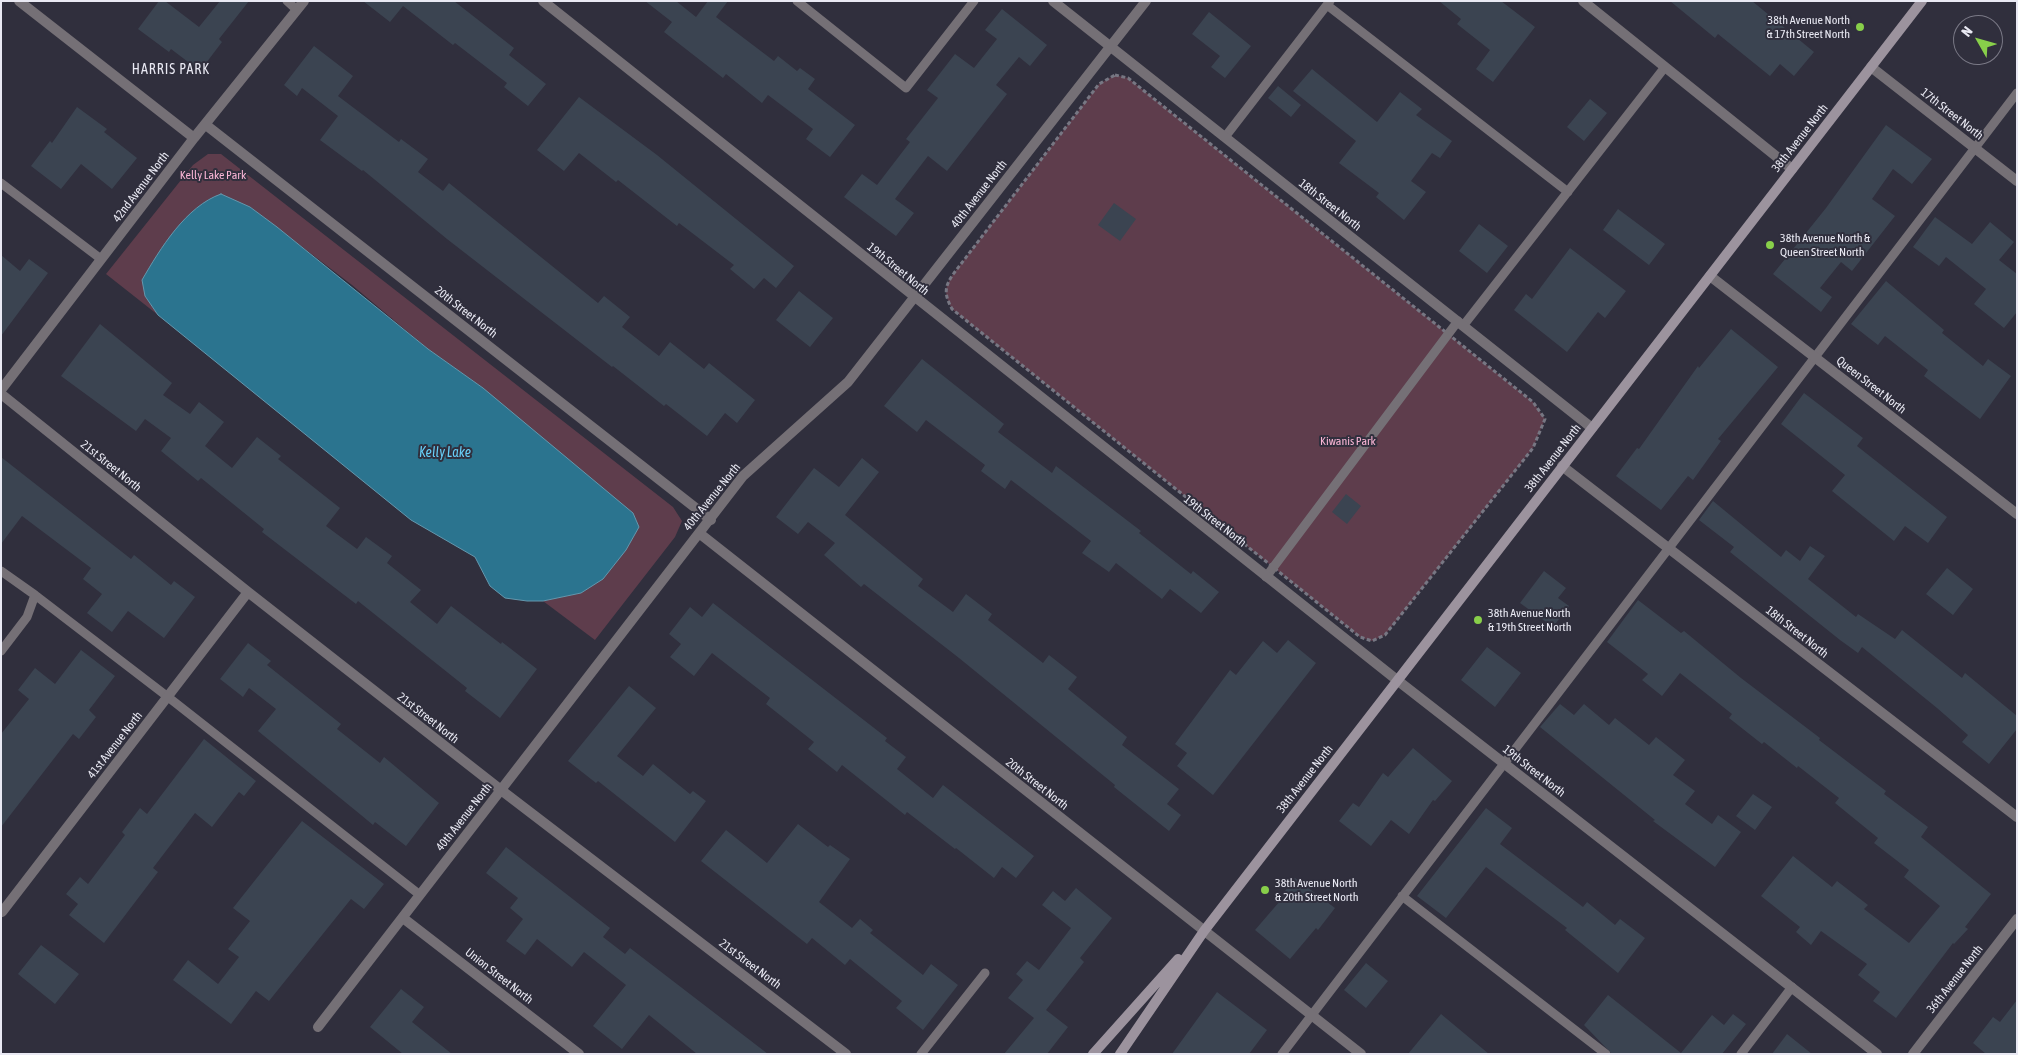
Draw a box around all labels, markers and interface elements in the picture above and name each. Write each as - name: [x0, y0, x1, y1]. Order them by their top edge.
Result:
- place label: 38th Avenue North & 17th Street North: [1767, 13, 1850, 41]
- north arrow: [1953, 15, 2003, 65]
- marker: 38th Avenue North & 17th Street North: [1854, 21, 1866, 33]
- text: N: [1958, 23, 1976, 40]
- district label: HARRIS PARK: [130, 62, 212, 78]
- street label: 17th Street North: [1918, 85, 1986, 143]
- street label: 38th Avenue North: [1769, 101, 1831, 175]
- street label: 42nd Avenue North: [110, 149, 172, 225]
- street label: 40th Avenue North: [948, 157, 1010, 231]
- park label: Kelly Lake Park: [180, 168, 246, 182]
- street label: 18th Street North: [1296, 176, 1364, 234]
- place label: 38th Avenue North & Queen Street North: [1780, 231, 1870, 259]
- marker: 38th Avenue North & Queen Street North: [1764, 239, 1776, 251]
- street label: 19th Street North: [864, 240, 932, 298]
- street label: 20th Street North: [432, 283, 500, 341]
- street label: Queen Street North: [1833, 353, 1909, 417]
- street label: 38th Avenue North: [1522, 421, 1584, 495]
- park label: Kiwanis Park: [1320, 434, 1376, 448]
- street label: 21st Street North: [78, 437, 144, 495]
- water label: Kelly Lake: [419, 445, 471, 461]
- street label: 40th Avenue North: [680, 460, 744, 534]
- street label: 19th Street North: [1181, 492, 1249, 550]
- street label: 18th Street North: [1763, 603, 1831, 661]
- place label: 38th Avenue North & 19th Street North: [1488, 606, 1571, 634]
- marker: 38th Avenue North & 19th Street North: [1472, 614, 1484, 626]
- street label: 21st Street North: [394, 690, 462, 746]
- street label: 41st Avenue North: [84, 709, 146, 781]
- street label: 38th Avenue North: [1274, 742, 1336, 816]
- street label: 19th Street North: [1500, 742, 1568, 800]
- street label: 20th Street North: [1003, 755, 1071, 813]
- street label: 40th Avenue North: [433, 780, 495, 854]
- place label: 38th Avenue North & 20th Street North: [1275, 876, 1358, 904]
- marker: 38th Avenue North & 20th Street North: [1259, 884, 1271, 896]
- street label: 21st Street North: [716, 936, 784, 992]
- street label: 36th Avenue North: [1924, 942, 1986, 1016]
- street label: Union Street North: [462, 945, 536, 1007]

